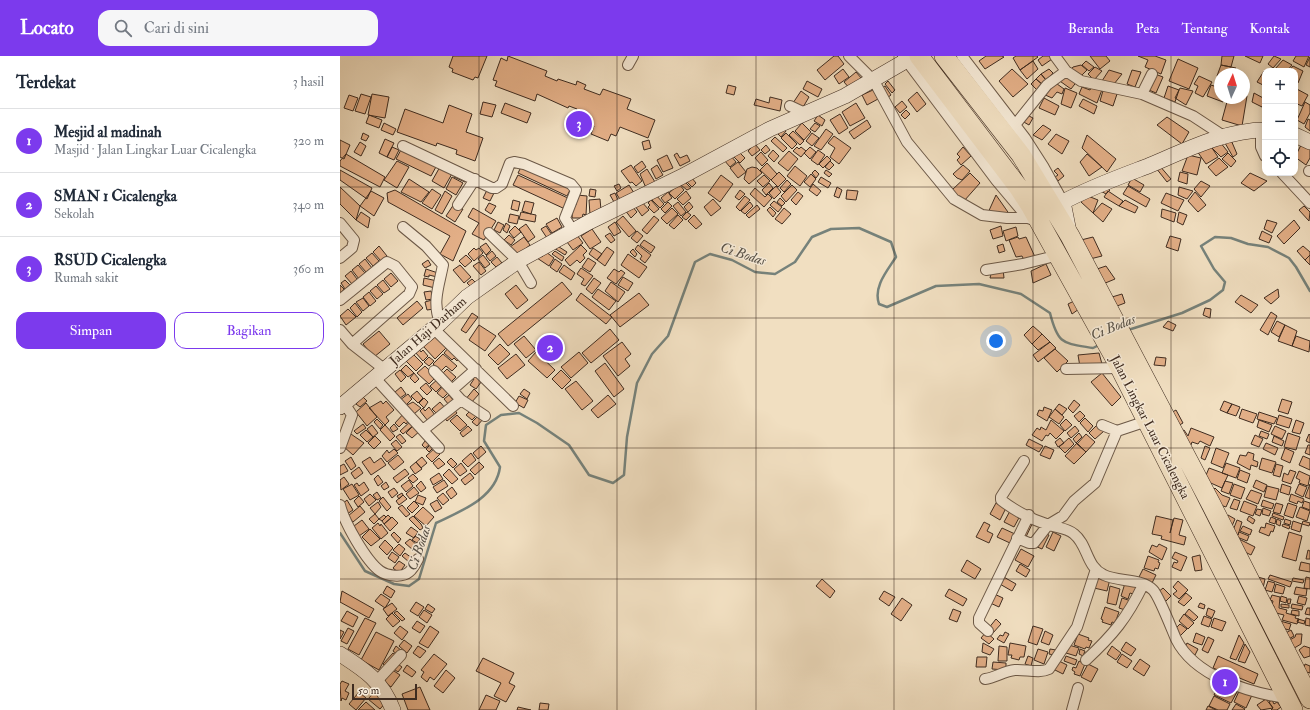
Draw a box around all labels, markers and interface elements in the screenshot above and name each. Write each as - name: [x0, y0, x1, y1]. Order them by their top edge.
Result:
- search box: [98, 10, 378, 46]
- text: Locato: [20, 16, 74, 40]
- icon: search: [112, 17, 134, 39]
- text: Cari di sini: [144, 19, 209, 38]
- text: Beranda: [1068, 20, 1114, 37]
- text: Peta: [1136, 20, 1160, 37]
- text: Tentang: [1182, 20, 1228, 37]
- text: Kontak: [1250, 20, 1290, 37]
- north arrow: [1214, 68, 1250, 104]
- map controls: [1262, 68, 1298, 176]
- button: +: [1262, 68, 1298, 104]
- text: Terdekat: [16, 72, 76, 93]
- text: 3 hasil: [293, 74, 324, 90]
- button: −: [1262, 104, 1298, 140]
- pin: 3: [566, 109, 592, 139]
- text: Mesjid al madinah: [54, 123, 162, 142]
- text: 1: [27, 133, 31, 149]
- text: 320 m: [293, 133, 324, 149]
- button: locate: [1262, 140, 1298, 176]
- text: Masjid · Jalan Lingkar Luar Cicalengka: [54, 142, 256, 158]
- text: SMAN 1 Cicalengka: [54, 187, 177, 206]
- text: 2: [26, 197, 32, 213]
- text: 340 m: [293, 197, 324, 213]
- text: Sekolah: [54, 206, 94, 222]
- water label: Ci Bodas: [718, 239, 769, 270]
- text: RSUD Cicalengka: [54, 251, 166, 270]
- text: 3: [27, 261, 32, 277]
- text: 360 m: [293, 261, 324, 277]
- text: Rumah sakit: [54, 270, 119, 286]
- street label: Jalan Haji Darham: [386, 293, 470, 369]
- water label: Ci Bodas: [1088, 310, 1139, 344]
- button: Simpan: [16, 312, 166, 349]
- button: Bagikan: [174, 312, 324, 349]
- your location: [986, 331, 1006, 351]
- pin: 2: [537, 333, 563, 363]
- street label: Jalan Lingkar Luar Cicalengka: [1106, 352, 1194, 502]
- water label: Ci Bodas: [403, 522, 435, 573]
- pin: 1: [1212, 667, 1238, 697]
- scale bar: [352, 682, 417, 701]
- text: 50 m: [358, 684, 379, 697]

